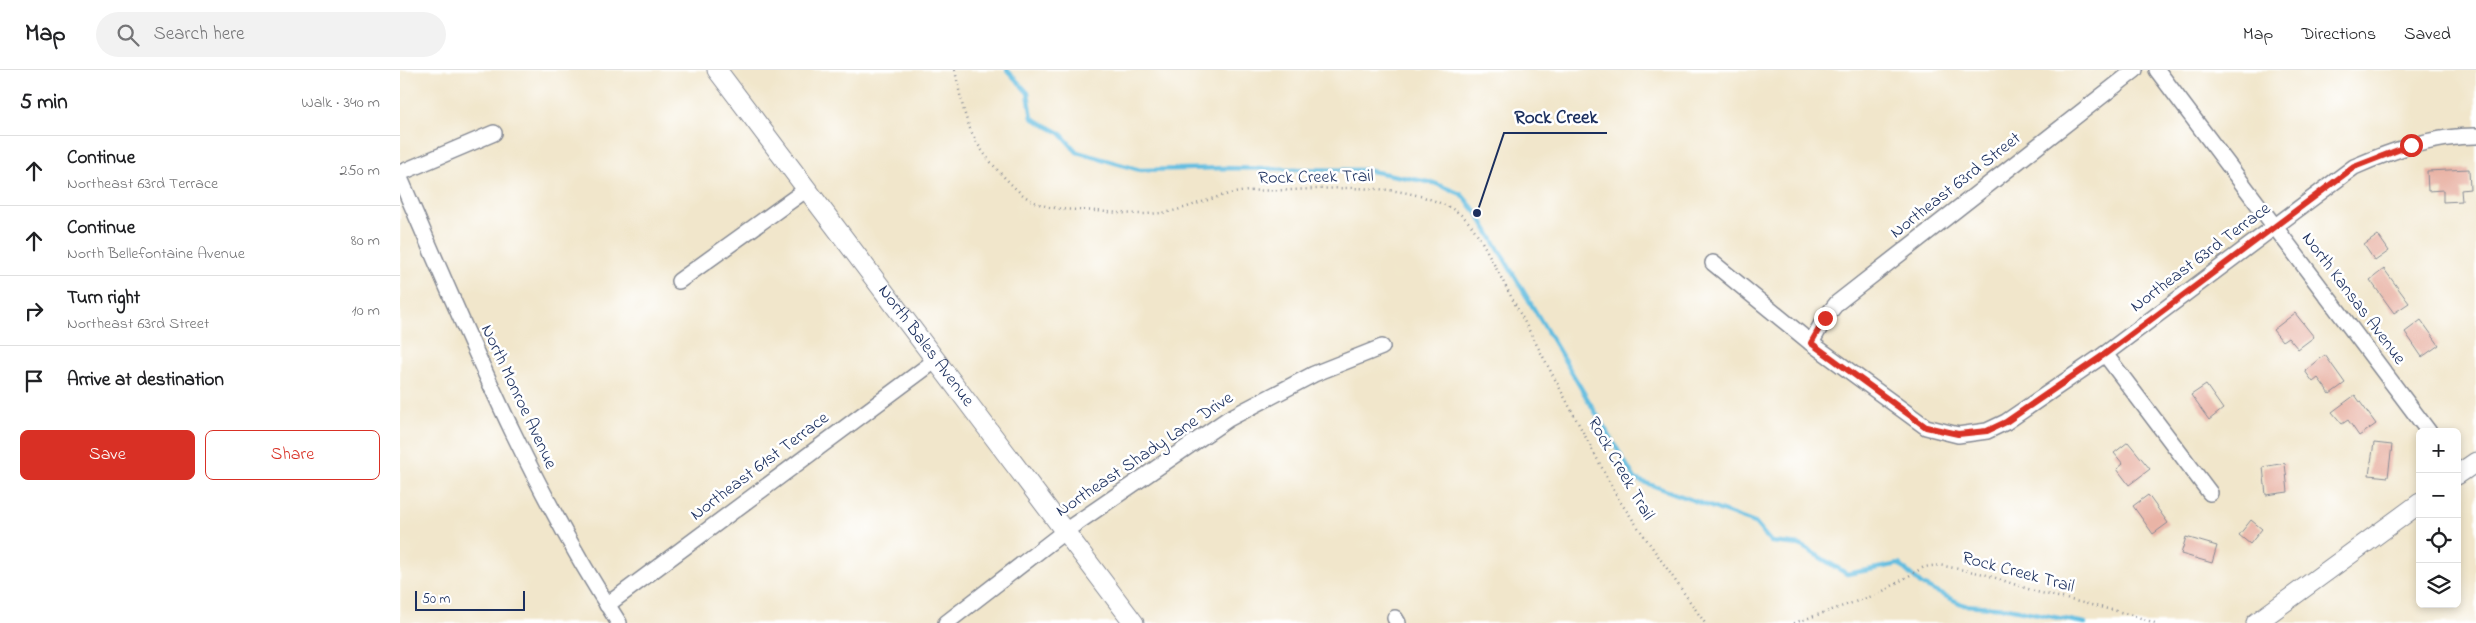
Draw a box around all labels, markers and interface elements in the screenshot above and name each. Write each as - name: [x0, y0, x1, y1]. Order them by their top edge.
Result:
- search box: [96, 12, 446, 57]
- text: Map: [25, 17, 66, 52]
- icon: search: [114, 21, 142, 49]
- text: Search here: [154, 21, 245, 48]
- text: Map: [2243, 22, 2273, 48]
- text: Directions: [2301, 22, 2376, 48]
- text: Saved: [2404, 22, 2451, 48]
- text: 5 min: [20, 88, 68, 118]
- text: Walk · 340 m: [301, 91, 380, 115]
- callout: Rock Creek: [1504, 99, 1607, 133]
- text: Rock Creek: [1514, 105, 1598, 132]
- street label: Northeast 63rd Street: [1885, 126, 2027, 246]
- route start: [2400, 134, 2423, 157]
- text: Continue: [67, 145, 135, 172]
- icon: ahead: [20, 157, 48, 185]
- text: 250 m: [340, 159, 380, 183]
- street label: Rock Creek Trail: [1258, 164, 1374, 192]
- text: Northeast 63rd Terrace: [67, 172, 218, 196]
- street label: Northeast 63rd Terrace: [2125, 196, 2277, 320]
- text: Continue: [67, 215, 135, 242]
- icon: ahead: [20, 227, 48, 255]
- street label: North Kansas Avenue: [2295, 227, 2412, 371]
- text: 80 m: [351, 229, 380, 253]
- text: North Bellefontaine Avenue: [67, 242, 245, 266]
- street label: North Bales Avenue: [871, 280, 980, 413]
- text: Turn right: [67, 285, 140, 312]
- icon: right: [20, 297, 48, 325]
- text: 10 m: [352, 299, 380, 323]
- route end: [1814, 307, 1837, 330]
- text: Northeast 63rd Street: [67, 312, 209, 336]
- street label: North Monroe Avenue: [473, 321, 563, 474]
- icon: arrive: [20, 367, 48, 395]
- text: Arrive at destination: [67, 367, 224, 394]
- street label: Northeast Shady Lane Drive: [1051, 385, 1240, 524]
- street label: Northeast 61st Terrace: [685, 406, 836, 528]
- street label: Rock Creek Trail: [1580, 412, 1660, 526]
- map controls: [2416, 428, 2461, 608]
- button: +: [2416, 428, 2461, 473]
- button: Save: [20, 430, 195, 480]
- button: Share: [205, 430, 380, 480]
- button: −: [2416, 473, 2461, 518]
- button: locate: [2416, 518, 2461, 563]
- street label: Rock Creek Trail: [1959, 545, 2077, 601]
- button: layers: [2416, 563, 2461, 608]
- scale bar: [415, 588, 525, 611]
- text: 50 m: [422, 589, 450, 610]

